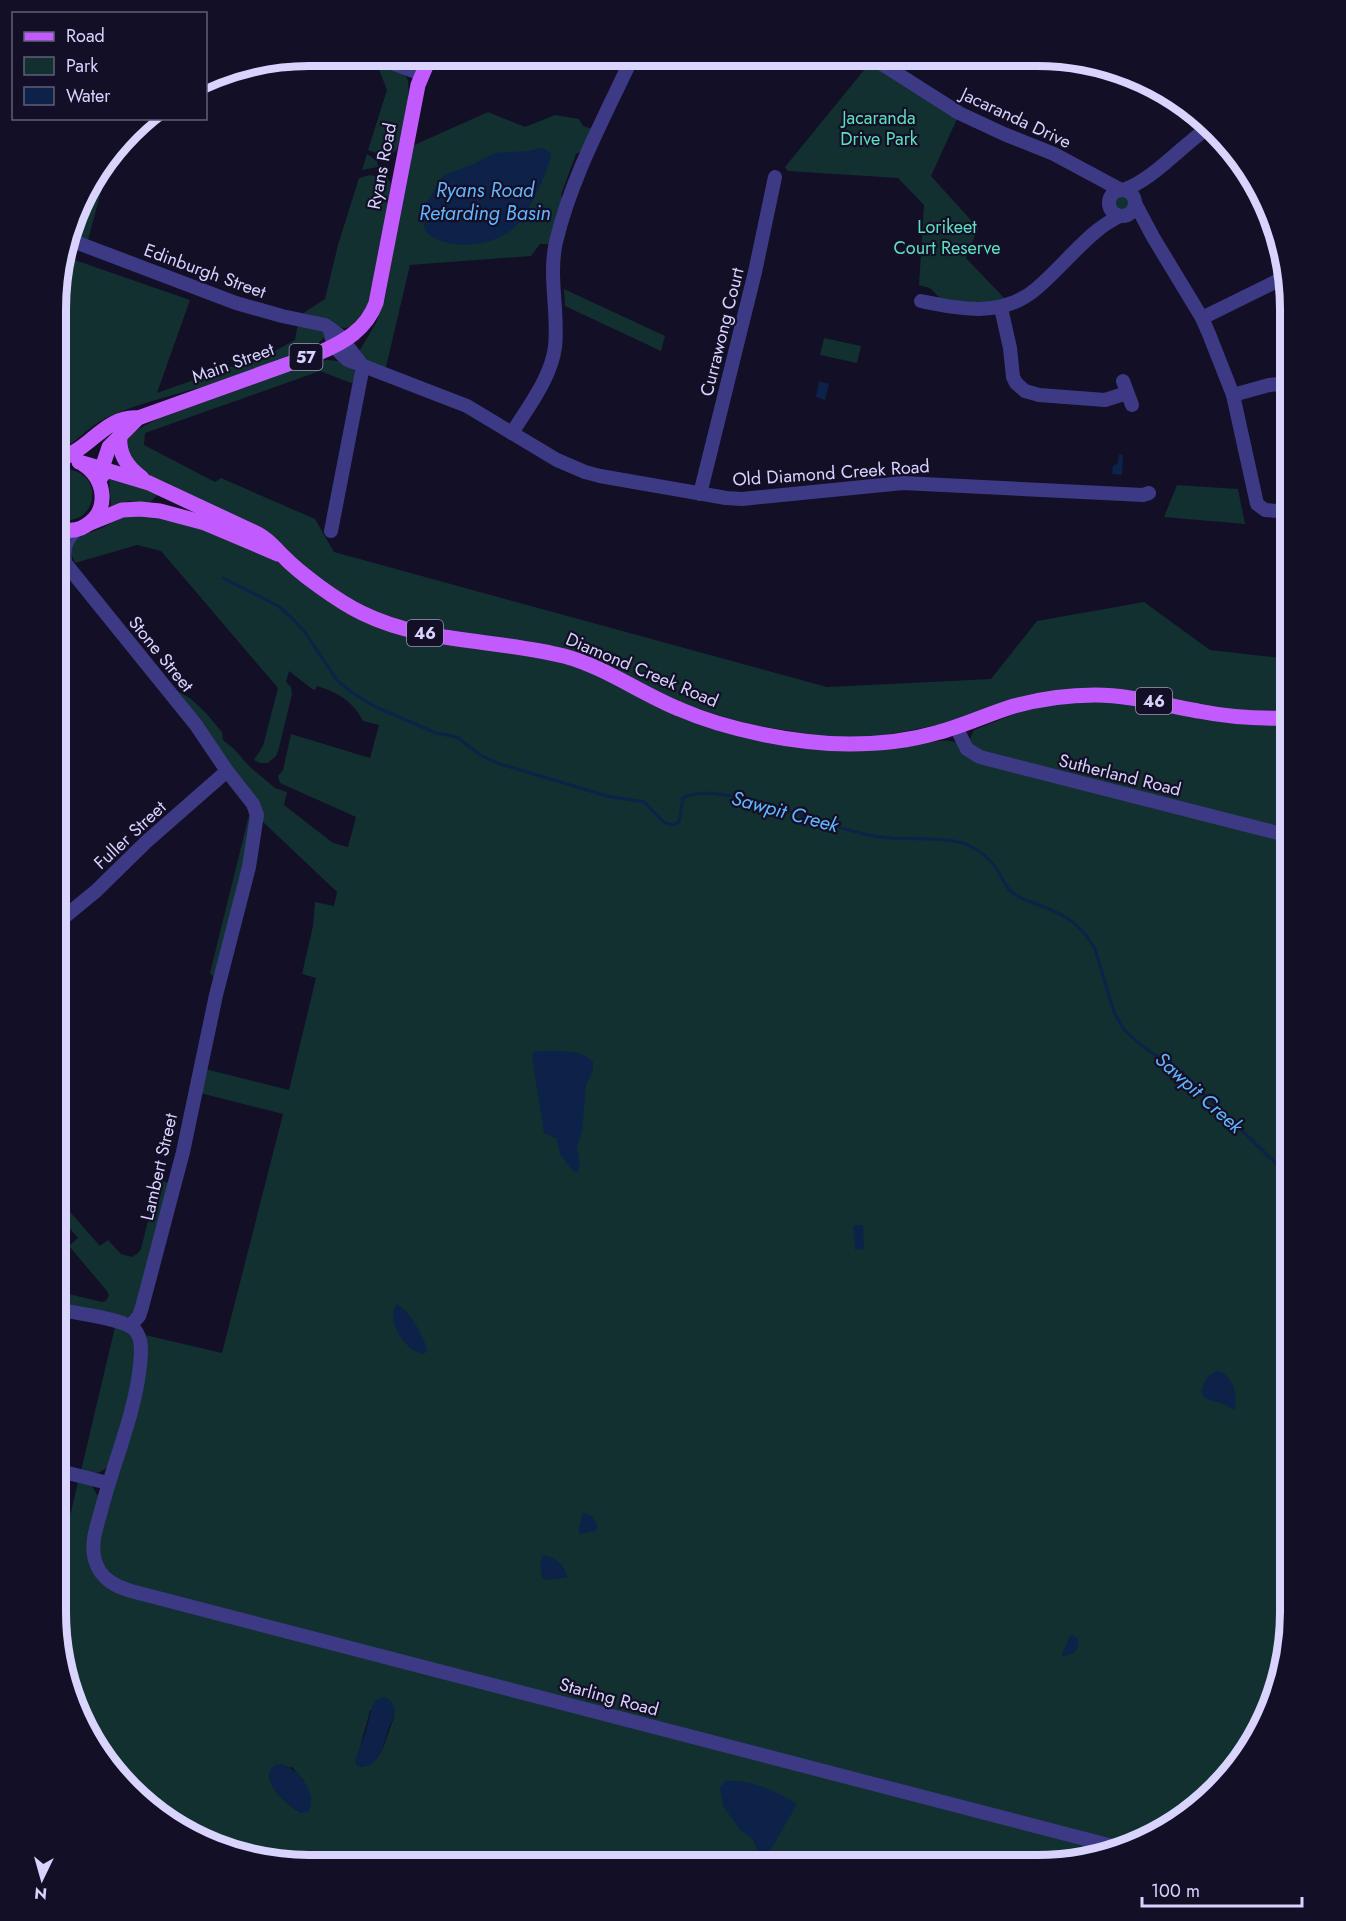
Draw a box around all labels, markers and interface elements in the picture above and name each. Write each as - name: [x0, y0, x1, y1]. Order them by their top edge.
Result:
- legend: [12, 12, 207, 120]
- text: Road: [66, 23, 105, 49]
- text: Park: [66, 53, 98, 79]
- street label: Jacaranda Drive: [955, 80, 1075, 155]
- text: Water: [66, 83, 111, 109]
- park label: Jacaranda Drive Park: [840, 105, 918, 152]
- street label: Ryans Road: [361, 121, 403, 211]
- water label: Ryans Road Retarding Basin: [419, 176, 551, 228]
- park label: Lorikeet Court Reserve: [893, 214, 1001, 261]
- street label: Edinburgh Street: [140, 237, 270, 305]
- street label: Currawong Court: [693, 264, 751, 399]
- street label: Main Street: [188, 336, 278, 390]
- road number: 57: [290, 344, 322, 370]
- street label: Old Diamond Creek Road: [732, 453, 930, 493]
- street label: Stone Street: [122, 610, 200, 698]
- road number: 46: [407, 620, 443, 646]
- street label: Diamond Creek Road: [562, 626, 722, 714]
- road number: 46: [1136, 688, 1172, 714]
- street label: Sutherland Road: [1056, 747, 1184, 803]
- water label: Sawpit Creek: [728, 784, 843, 841]
- street label: Fuller Street: [88, 794, 172, 875]
- water label: Sawpit Creek: [1149, 1045, 1251, 1141]
- street label: Lambert Street: [134, 1110, 184, 1223]
- street label: Starling Road: [556, 1671, 662, 1723]
- north arrow: [12, 1849, 72, 1909]
- scale bar: [1142, 1870, 1302, 1908]
- text: 100 m: [1151, 1878, 1200, 1904]
- text: N: [33, 1881, 48, 1905]

